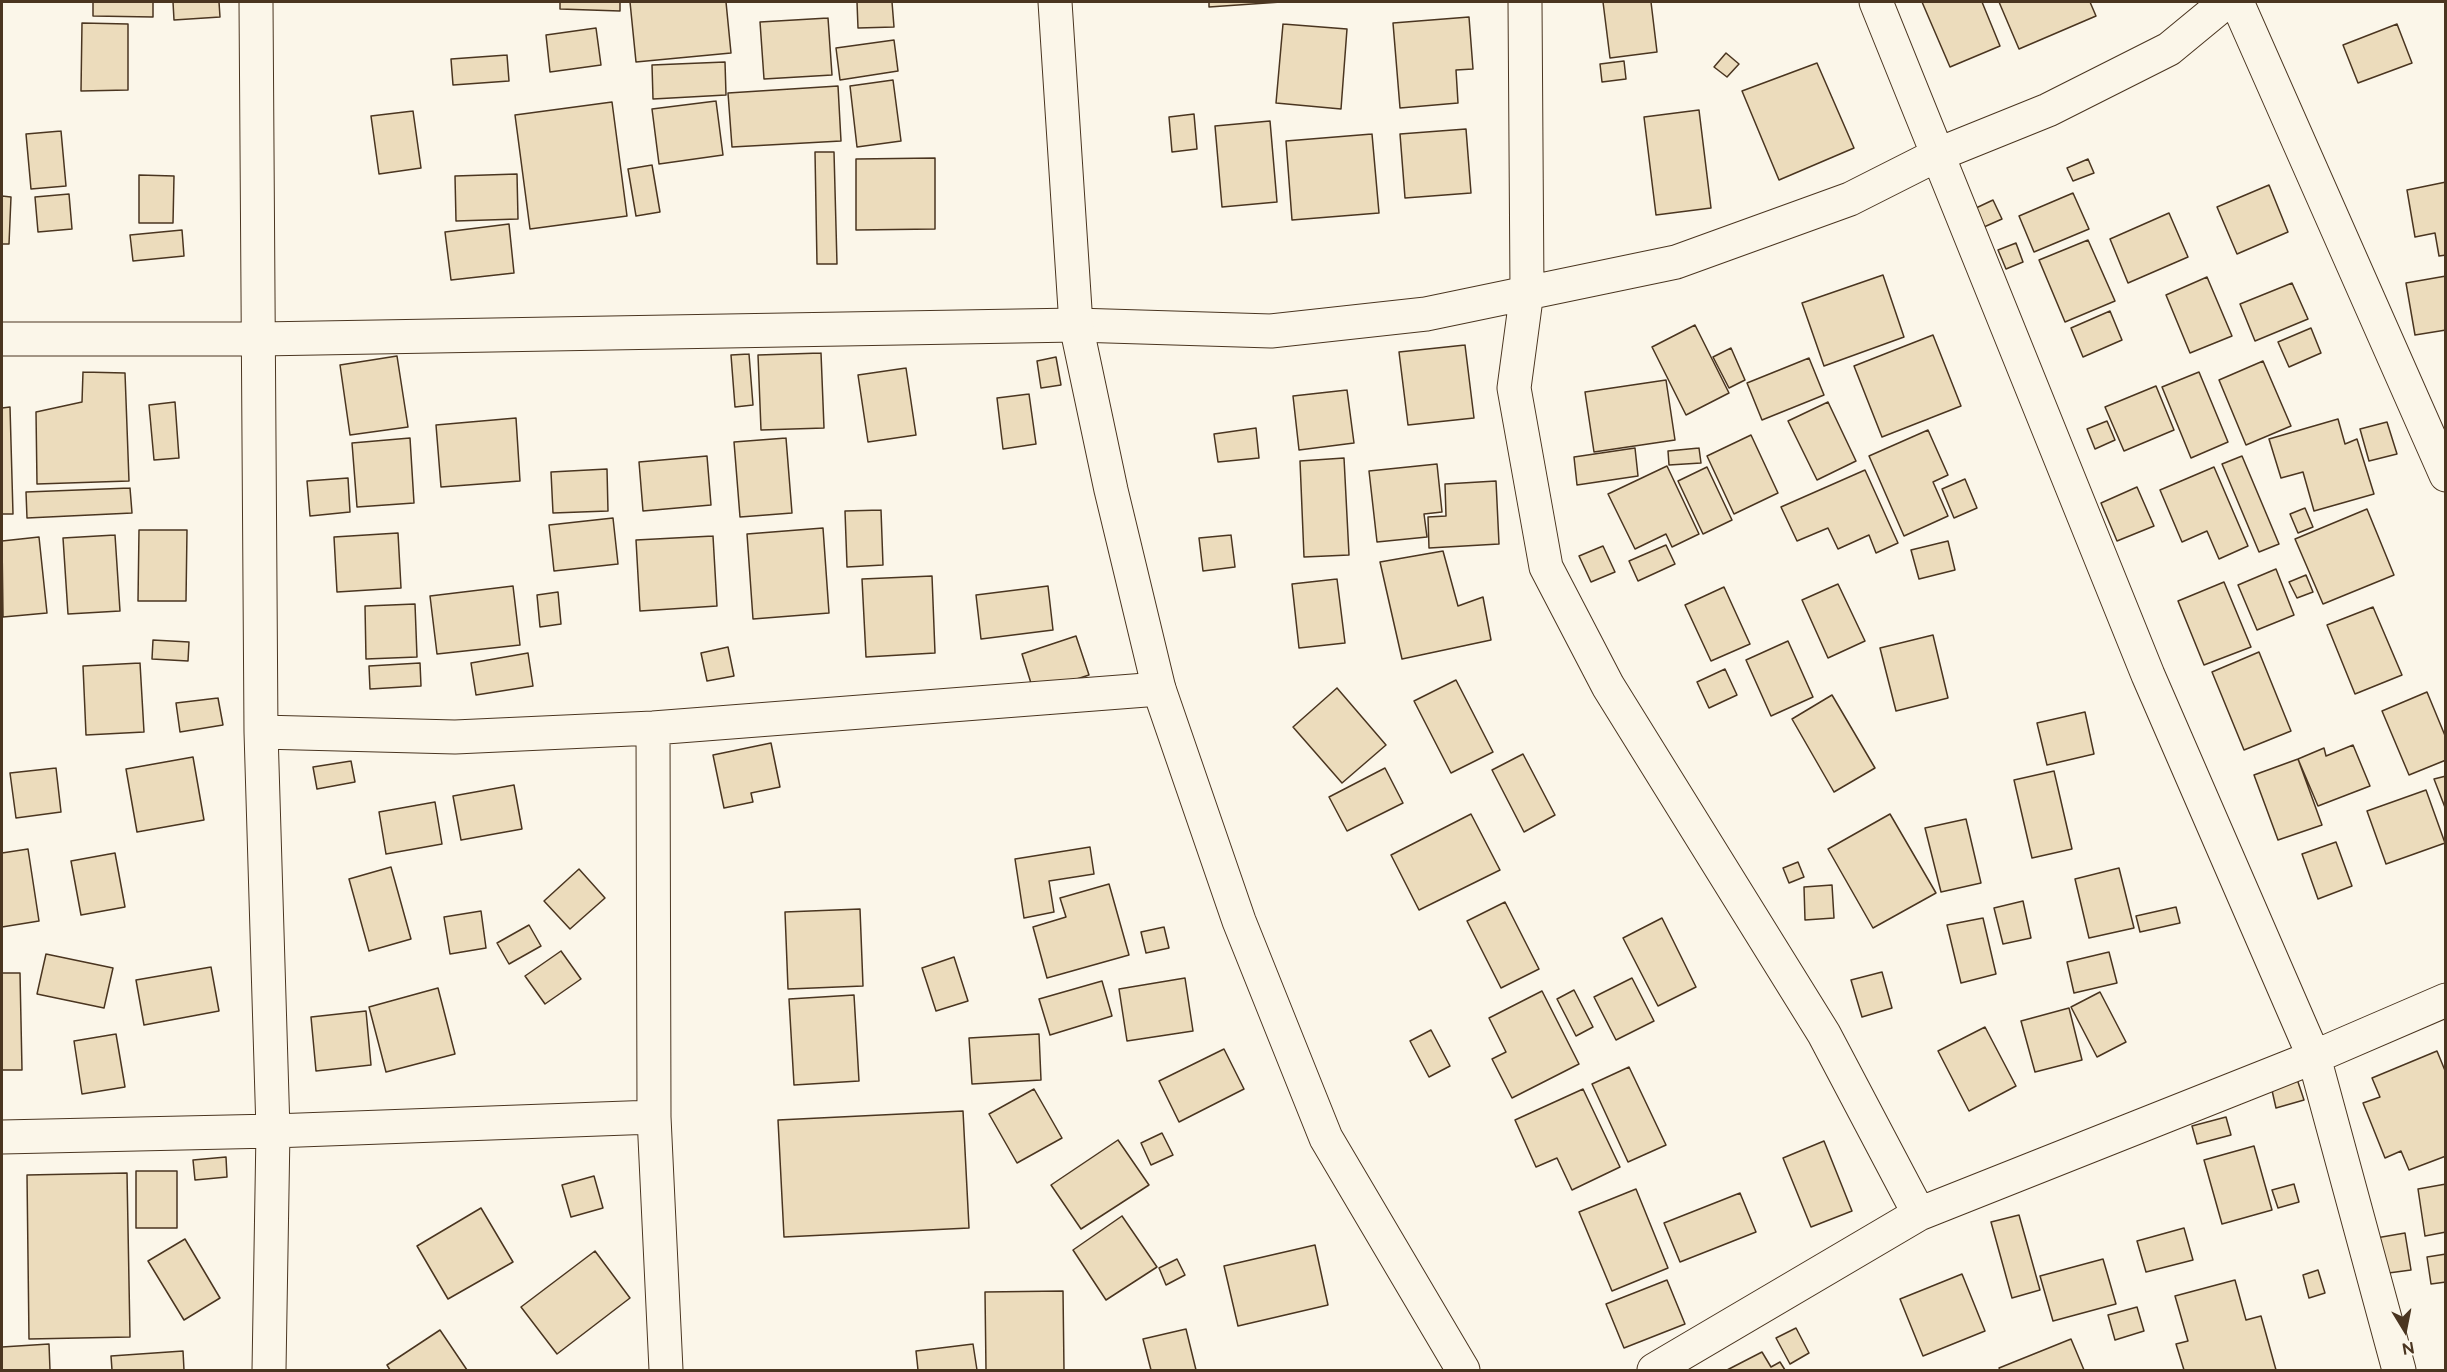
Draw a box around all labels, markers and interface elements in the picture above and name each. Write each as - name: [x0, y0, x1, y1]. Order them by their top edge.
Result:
- north arrow: [2375, 1300, 2435, 1360]
- text: N: [2401, 1338, 2416, 1359]

